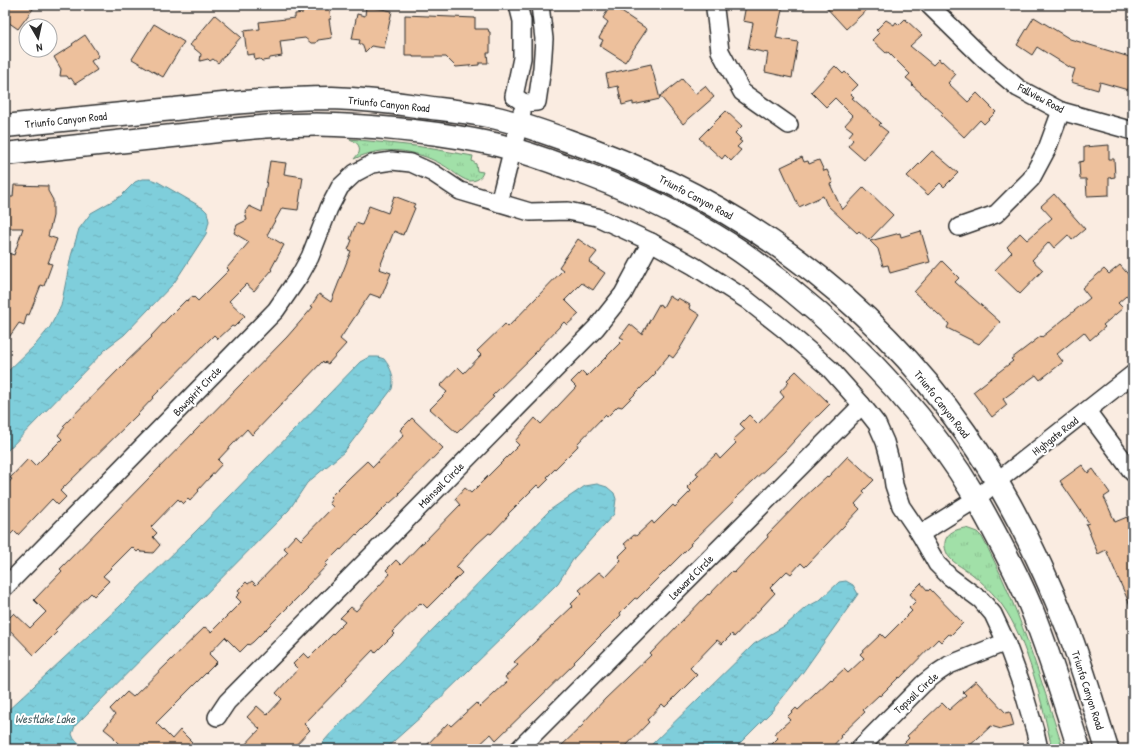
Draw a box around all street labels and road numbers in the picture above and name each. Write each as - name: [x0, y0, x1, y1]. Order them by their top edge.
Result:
- street label: Fallview Road: [1015, 80, 1067, 116]
- street label: Triunfo Canyon Road: [347, 93, 431, 115]
- street label: Triunfo Canyon Road: [24, 109, 108, 131]
- street label: Triunfo Canyon Road: [656, 172, 736, 223]
- street label: Bowspirit Circle: [170, 363, 225, 419]
- street label: Triunfo Canyon Road: [911, 367, 973, 441]
- street label: Highgate Road: [1029, 413, 1082, 458]
- street label: Mainsail Circle: [415, 459, 467, 511]
- street label: Leeward Circle: [666, 551, 717, 602]
- street label: Triunfo Canyon Road: [1069, 649, 1108, 732]
- street label: Topsail Circle: [891, 669, 941, 717]

